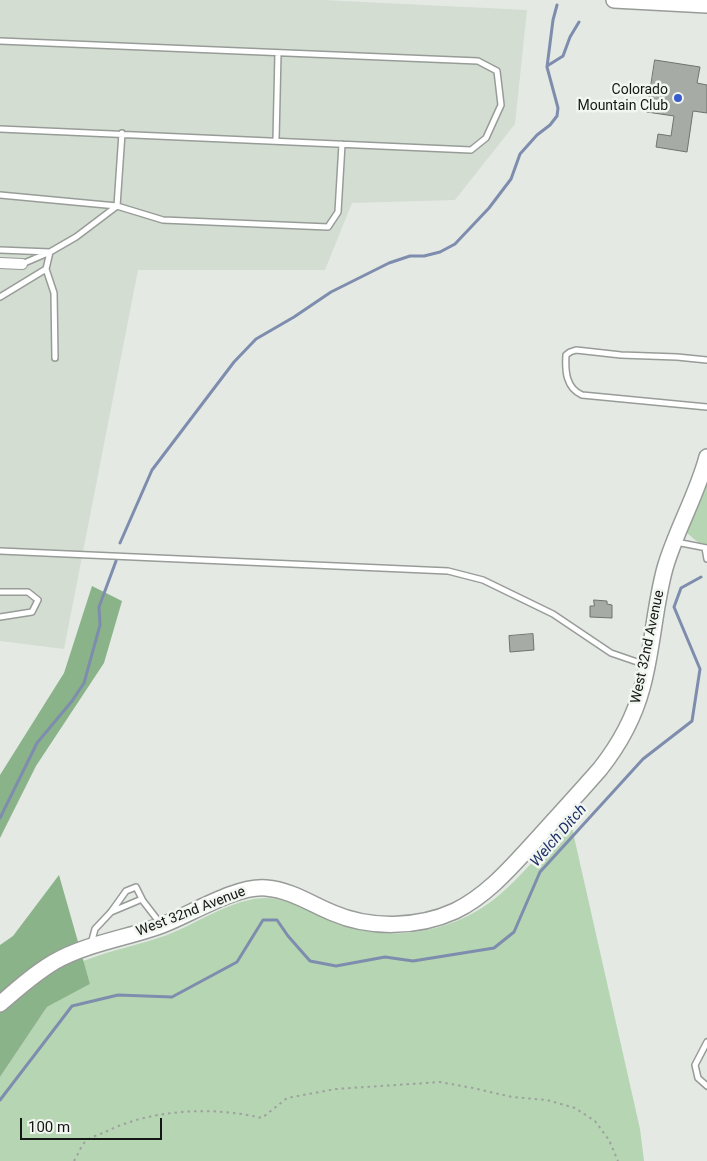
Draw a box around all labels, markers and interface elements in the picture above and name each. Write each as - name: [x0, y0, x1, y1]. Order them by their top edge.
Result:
- place label: Colorado Mountain Club: [577, 82, 668, 114]
- marker: Colorado Mountain Club: [672, 92, 684, 104]
- street label: West 32nd Avenue: [628, 589, 668, 705]
- water label: Welch Ditch: [527, 801, 591, 871]
- street label: West 32nd Avenue: [134, 883, 248, 941]
- scale bar: [22, 1108, 165, 1140]
- text: 100 m: [28, 1118, 70, 1136]

